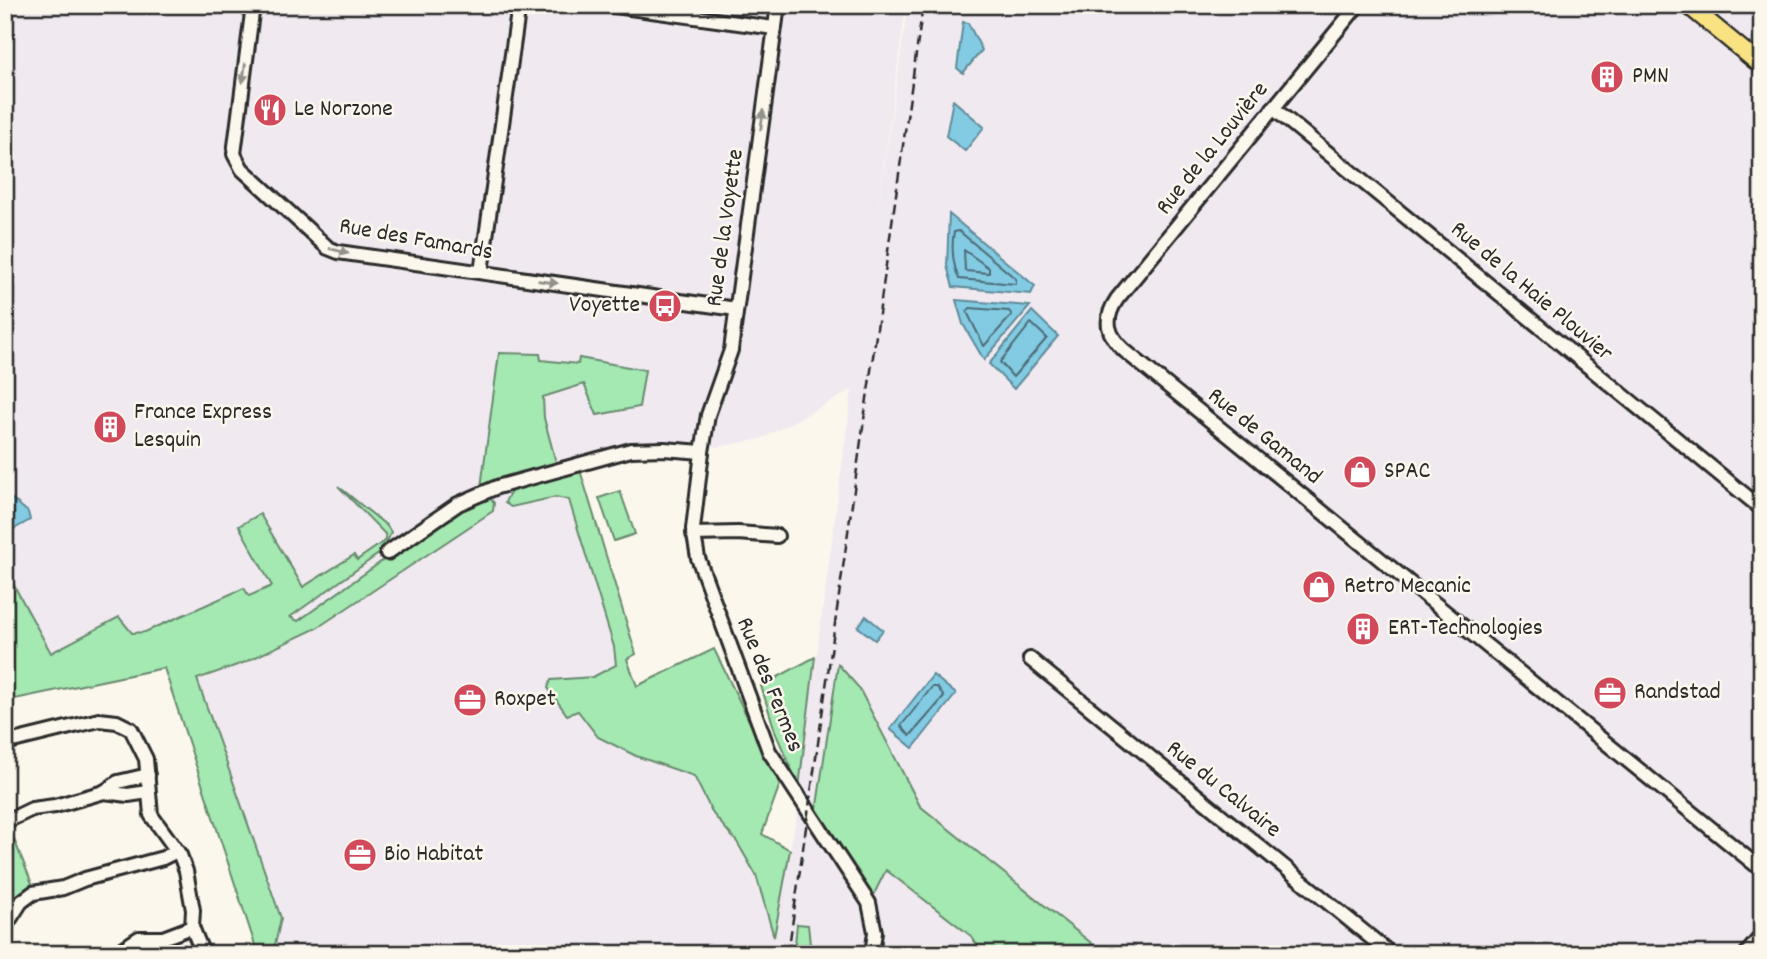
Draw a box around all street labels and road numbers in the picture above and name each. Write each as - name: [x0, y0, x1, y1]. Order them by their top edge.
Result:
- street label: Rue de la Louvière: [1149, 75, 1277, 223]
- street label: Rue de la Voyette: [698, 147, 754, 309]
- street label: Rue des Famards: [336, 210, 496, 270]
- street label: Rue de la Haie Plouvier: [1442, 214, 1620, 370]
- street label: Rue de Gamand: [1199, 380, 1329, 494]
- street label: Rue des Fermes: [726, 612, 812, 758]
- street label: Rue du Calvaire: [1158, 733, 1288, 847]

